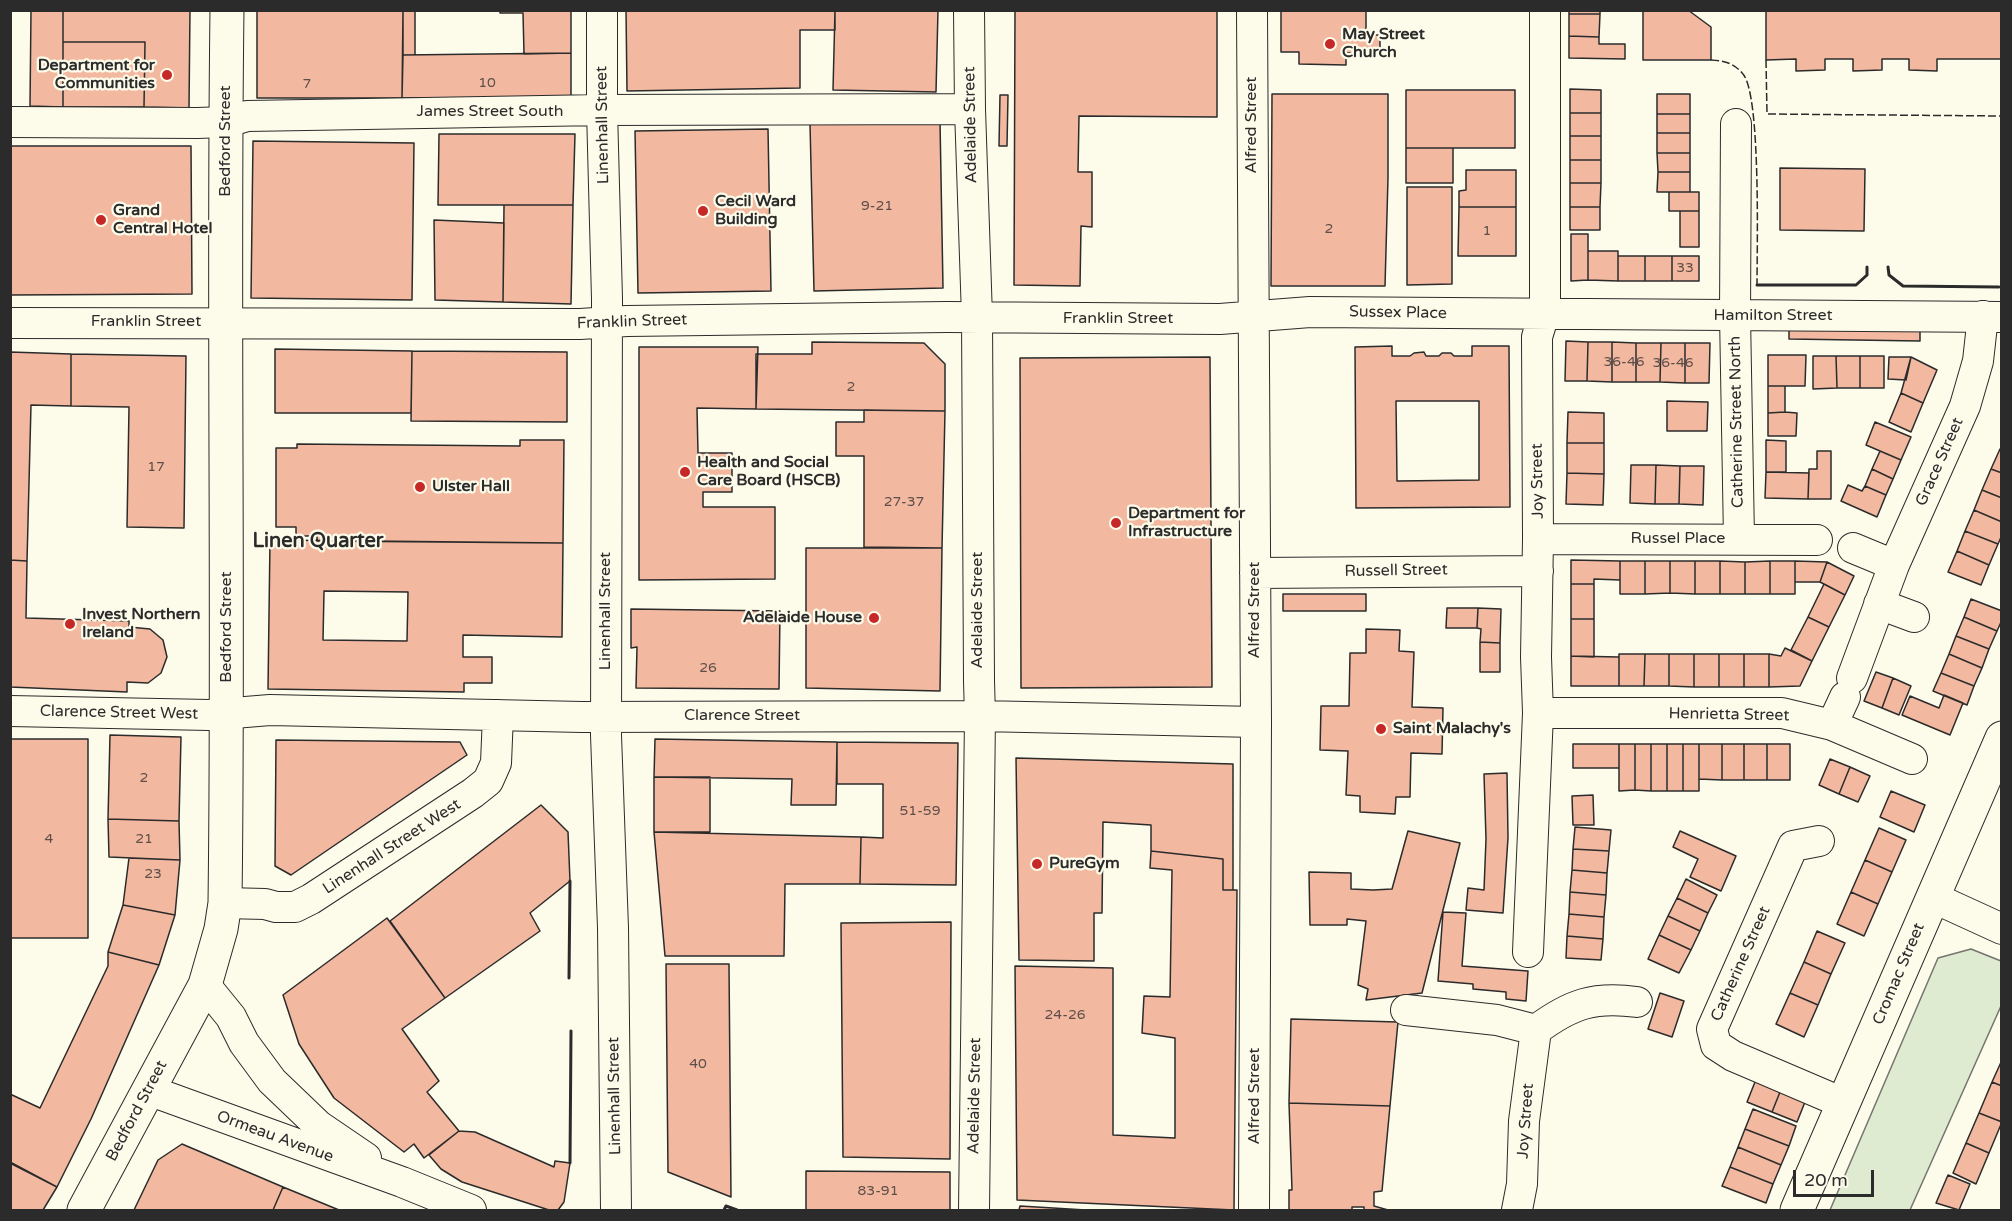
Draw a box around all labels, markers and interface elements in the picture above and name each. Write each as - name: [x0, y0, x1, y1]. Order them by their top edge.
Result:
- place label: May Street Church: [1342, 25, 1425, 63]
- marker: May Street Church: [1323, 37, 1337, 51]
- place label: Department for Communities: [38, 56, 155, 94]
- street label: Linenhall Street: [592, 66, 614, 184]
- street label: Adelaide Street: [960, 66, 982, 184]
- marker: Department for Communities: [160, 68, 174, 82]
- house number: 10: [478, 75, 496, 91]
- house number: 7: [303, 76, 311, 92]
- street label: Alfred Street: [1242, 77, 1262, 173]
- street label: Bedford Street: [216, 85, 236, 197]
- street label: James Street South: [416, 102, 564, 122]
- place label: Cecil Ward Building: [715, 192, 796, 230]
- house number: 9-21: [861, 198, 893, 214]
- place label: Grand Central Hotel: [113, 201, 212, 239]
- marker: Cecil Ward Building: [696, 204, 710, 218]
- marker: Grand Central Hotel: [94, 213, 108, 227]
- house number: 2: [1325, 221, 1333, 237]
- house number: 1: [1483, 223, 1491, 239]
- house number: 33: [1676, 260, 1694, 276]
- street label: Sussex Place: [1349, 303, 1447, 323]
- street label: Hamilton Street: [1713, 306, 1833, 326]
- street label: Franklin Street: [1063, 309, 1173, 329]
- street label: Franklin Street: [576, 310, 688, 334]
- street label: Franklin Street: [91, 312, 201, 332]
- street label: Catherine Street North: [1726, 336, 1748, 508]
- house number: 36-46: [1603, 354, 1645, 370]
- house number: 36-46: [1652, 355, 1694, 371]
- house number: 2: [847, 379, 855, 395]
- street label: Grace Street: [1912, 415, 1968, 509]
- street label: Joy Street: [1528, 443, 1548, 519]
- place label: Health and Social Care Board (HSCB): [697, 453, 840, 491]
- house number: 17: [147, 459, 165, 475]
- marker: Health and Social Care Board (HSCB): [678, 465, 692, 479]
- place label: Ulster Hall: [432, 477, 510, 497]
- marker: Ulster Hall: [413, 480, 427, 494]
- house number: 27-37: [884, 494, 924, 510]
- place label: Department for Infrastructure: [1128, 504, 1245, 542]
- marker: Department for Infrastructure: [1109, 516, 1123, 530]
- street label: Russel Place: [1631, 529, 1725, 549]
- district label: Linen Quarter: [252, 530, 384, 554]
- street label: Linenhall Street: [596, 552, 616, 670]
- street label: Adelaide Street: [968, 552, 988, 668]
- street label: Russell Street: [1344, 560, 1448, 582]
- street label: Alfred Street: [1245, 562, 1265, 658]
- street label: Bedford Street: [217, 571, 237, 683]
- place label: Invest Northern Ireland: [82, 605, 201, 643]
- place label: Adelaide House: [743, 608, 862, 628]
- marker: Adelaide House: [867, 611, 881, 625]
- marker: Invest Northern Ireland: [63, 617, 77, 631]
- house number: 26: [699, 660, 717, 676]
- street label: Clarence Street West: [40, 702, 198, 724]
- street label: Henrietta Street: [1668, 704, 1790, 726]
- street label: Clarence Street: [684, 706, 800, 726]
- place label: Saint Malachy's: [1393, 719, 1511, 739]
- marker: Saint Malachy's: [1374, 722, 1388, 736]
- house number: 2: [140, 770, 148, 786]
- street label: Linenhall Street West: [319, 795, 465, 899]
- house number: 51-59: [900, 803, 940, 819]
- house number: 4: [45, 831, 53, 847]
- house number: 21: [135, 831, 153, 847]
- place label: PureGym: [1049, 854, 1120, 874]
- marker: PureGym: [1030, 857, 1044, 871]
- house number: 23: [144, 866, 162, 882]
- street label: Catherine Street: [1707, 904, 1775, 1024]
- street label: Cromac Street: [1869, 920, 1929, 1028]
- house number: 24-26: [1044, 1007, 1086, 1023]
- street label: Linenhall Street: [604, 1037, 626, 1155]
- street label: Adelaide Street: [964, 1037, 986, 1155]
- street label: Alfred Street: [1245, 1048, 1265, 1144]
- house number: 40: [689, 1056, 707, 1072]
- street label: Bedford Street: [102, 1057, 172, 1165]
- street label: Joy Street: [1514, 1083, 1538, 1159]
- street label: Ormeau Avenue: [214, 1107, 336, 1167]
- scale bar: [1796, 1158, 1877, 1196]
- text: 20 m: [1804, 1169, 1848, 1191]
- house number: 83-91: [858, 1183, 898, 1199]

